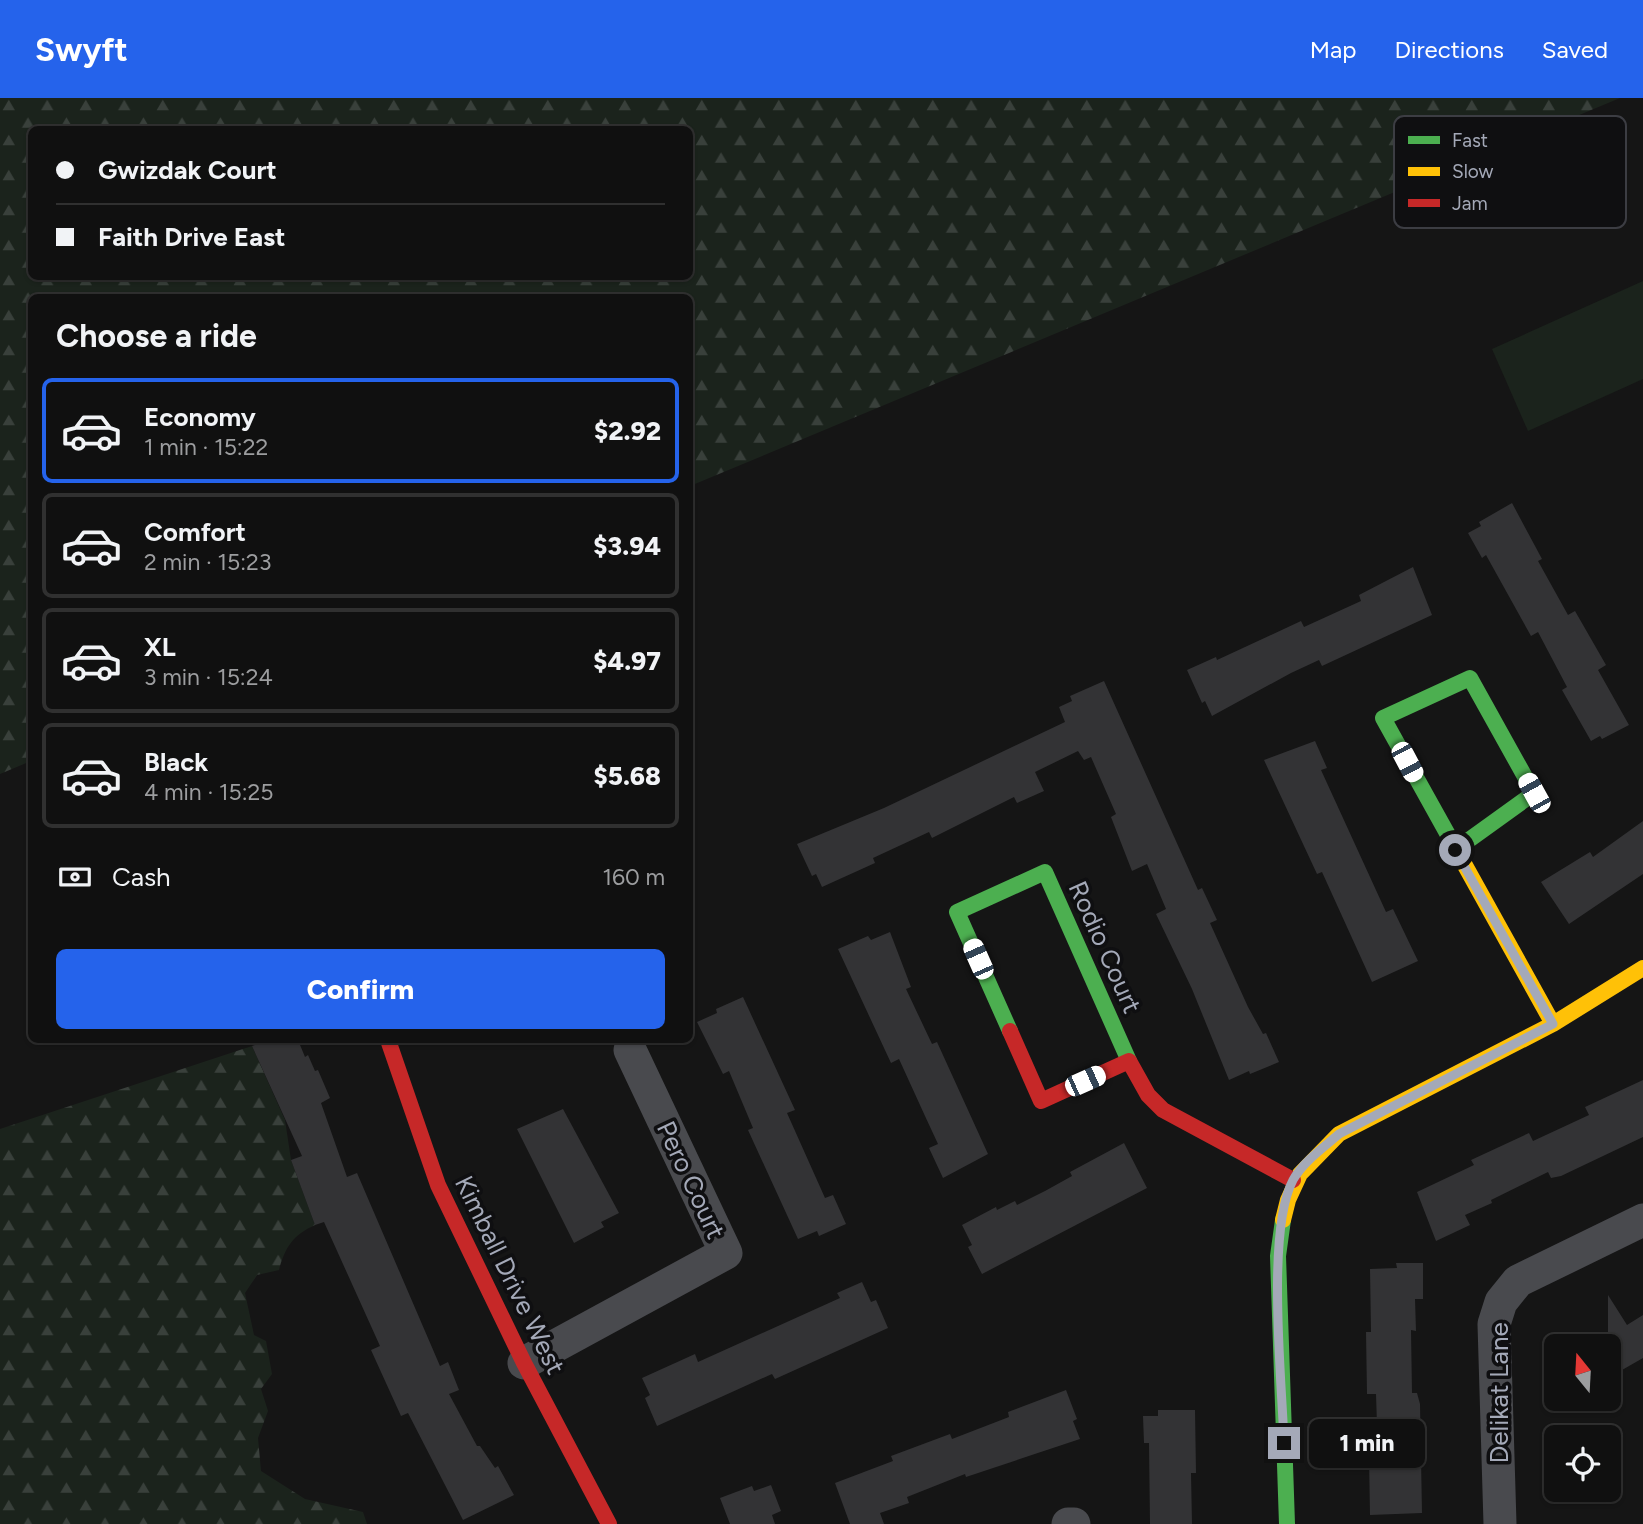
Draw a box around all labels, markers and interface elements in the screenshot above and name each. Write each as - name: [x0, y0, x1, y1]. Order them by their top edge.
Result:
- text: Swyft: [35, 30, 128, 69]
- text: Map: [1310, 35, 1356, 64]
- text: Directions: [1394, 35, 1504, 64]
- text: Saved: [1542, 35, 1608, 64]
- legend: [1394, 116, 1626, 228]
- text: Fast: [1452, 129, 1488, 152]
- text: Gwizdak Court: [98, 154, 277, 186]
- text: Slow: [1452, 160, 1494, 183]
- text: Jam: [1452, 192, 1488, 215]
- text: Faith Drive East: [98, 221, 286, 253]
- text: Choose a ride: [56, 317, 257, 355]
- icon: car: [60, 399, 123, 462]
- text: Economy: [144, 401, 256, 433]
- text: $2.92: [594, 415, 661, 447]
- text: 1 min · 15:22: [144, 433, 268, 461]
- icon: car: [60, 514, 123, 577]
- text: Comfort: [144, 516, 246, 548]
- text: $3.94: [593, 530, 661, 562]
- text: 2 min · 15:23: [144, 548, 271, 576]
- icon: car: [60, 629, 123, 692]
- text: XL: [144, 631, 176, 663]
- text: $4.97: [593, 645, 661, 677]
- text: 3 min · 15:24: [144, 663, 273, 691]
- car: [1388, 739, 1427, 785]
- icon: car: [60, 744, 123, 807]
- text: Black: [144, 746, 208, 778]
- text: $5.68: [593, 760, 661, 792]
- car: [1515, 770, 1554, 816]
- text: 4 min · 15:25: [144, 778, 274, 806]
- route start: [1439, 834, 1471, 866]
- icon: cash: [56, 858, 94, 896]
- text: Cash: [112, 861, 171, 893]
- text: 160 m: [602, 863, 665, 891]
- street label: Rodio Court: [1062, 876, 1148, 1018]
- car: [960, 936, 997, 982]
- button: Confirm: [56, 949, 665, 1029]
- car: [1062, 1063, 1109, 1099]
- street label: Pero Court: [650, 1116, 732, 1244]
- street label: Kimball Drive West: [448, 1170, 572, 1380]
- street label: Delikat Lane: [1483, 1322, 1515, 1464]
- north arrow: [1544, 1334, 1620, 1410]
- map controls: [1544, 1334, 1621, 1502]
- callout: 1 min: [1308, 1418, 1424, 1468]
- button: locate: [1544, 1425, 1621, 1502]
- route end: [1268, 1427, 1300, 1459]
- text: 1 min: [1340, 1429, 1394, 1457]

